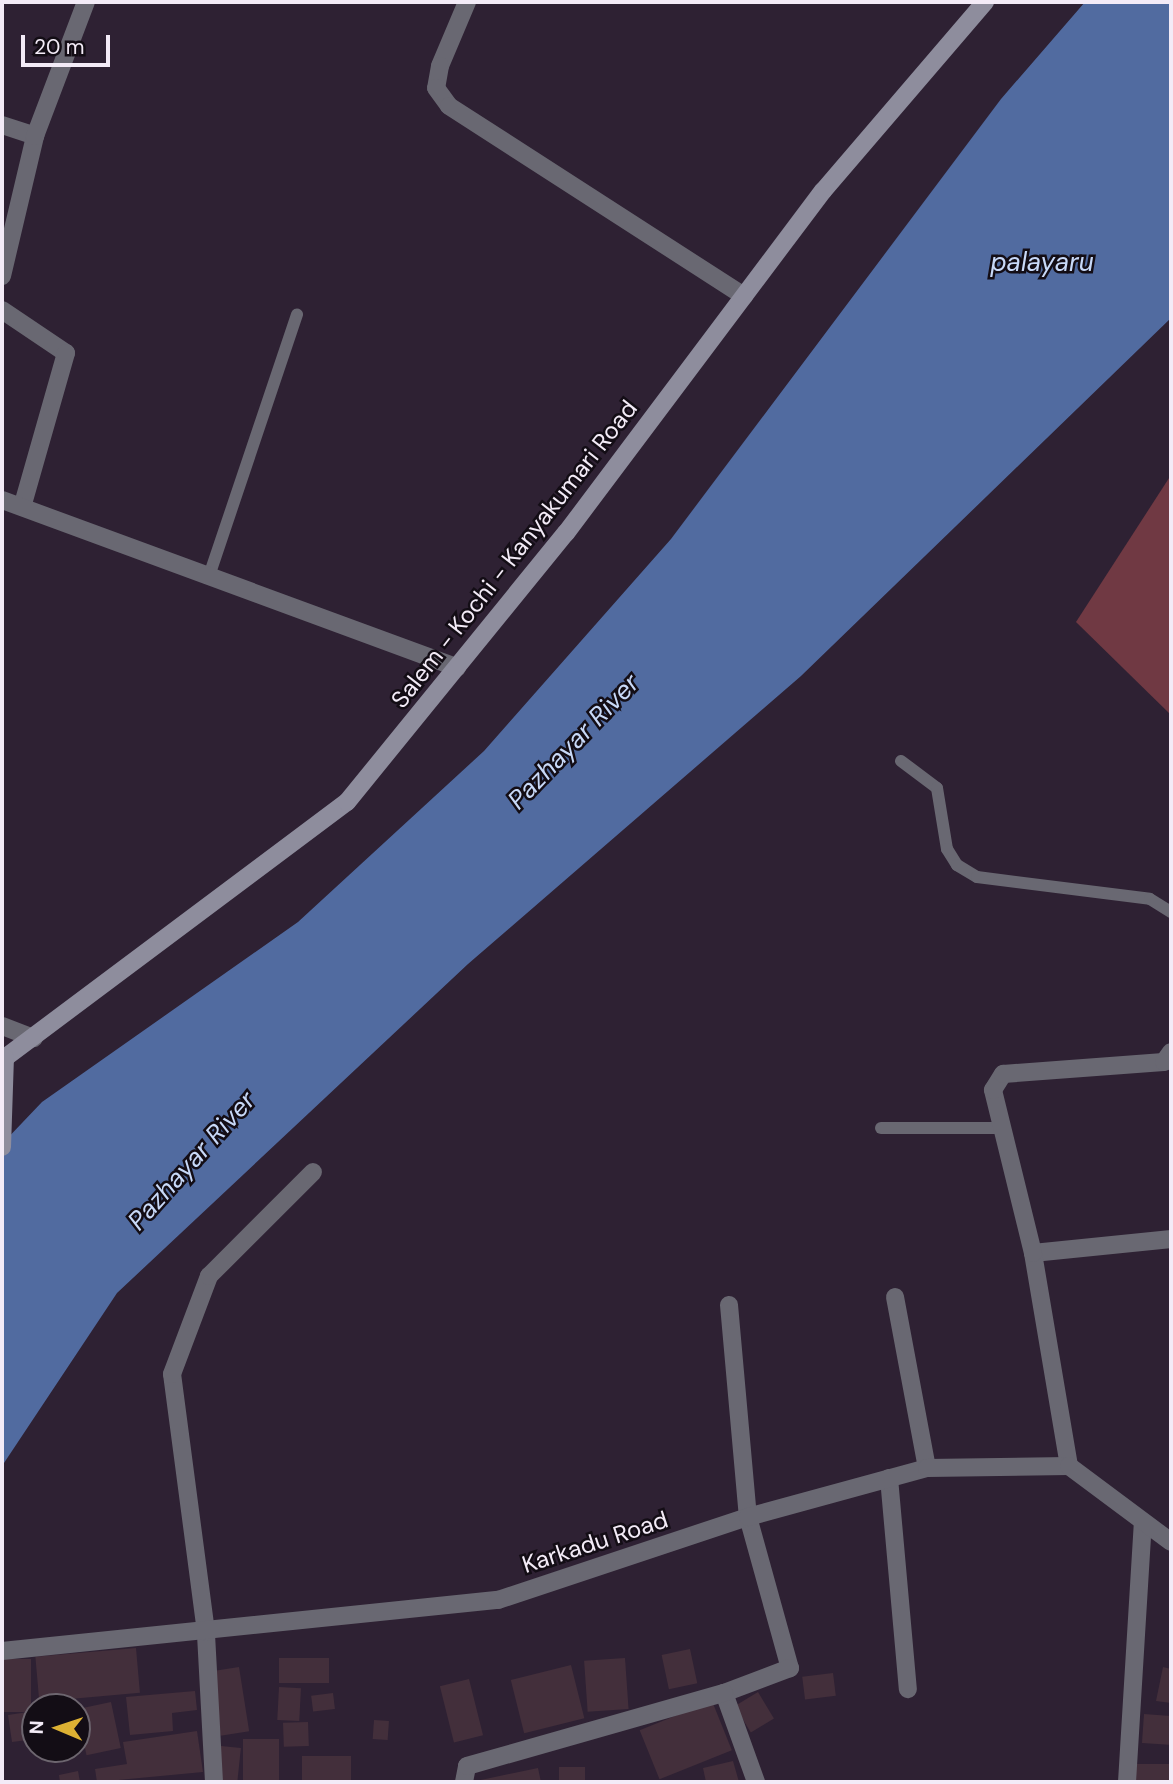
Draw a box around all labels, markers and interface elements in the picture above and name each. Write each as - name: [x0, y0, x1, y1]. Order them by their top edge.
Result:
- scale bar: [24, 21, 114, 65]
- text: 20 m: [34, 33, 85, 61]
- water label: palayaru: [990, 247, 1094, 279]
- street label: Salem - Kochi - Kanyakumari Road: [385, 394, 643, 714]
- water label: Pazhayar River: [502, 668, 646, 816]
- water label: Pazhayar River: [122, 1085, 262, 1237]
- street label: Karkadu Road: [518, 1505, 672, 1579]
- north arrow: [21, 1693, 91, 1763]
- text: N: [24, 1720, 49, 1735]

